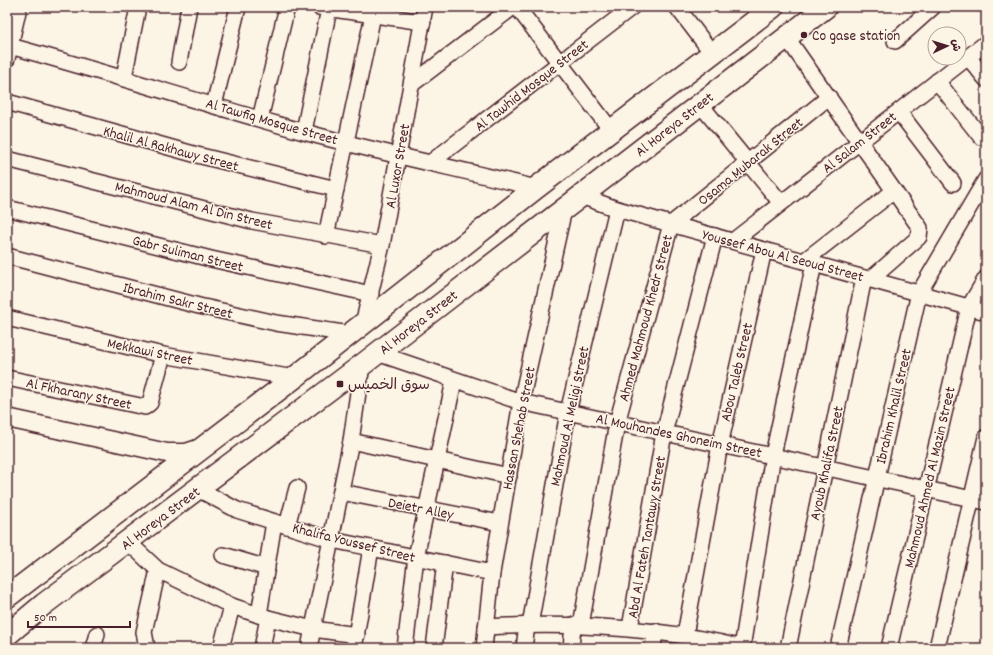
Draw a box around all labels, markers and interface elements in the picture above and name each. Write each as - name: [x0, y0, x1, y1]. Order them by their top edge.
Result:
- place label: Co gase station: [812, 26, 900, 48]
- north arrow: [927, 26, 967, 66]
- marker: Co gase station: [799, 30, 809, 40]
- street label: Al Tawhid Mosque Street: [471, 35, 594, 138]
- text: ش: [947, 39, 963, 52]
- street label: Al Horeya Street: [631, 87, 720, 163]
- street label: Al Tawfiq Mosque Street: [203, 94, 340, 152]
- street label: Al Salam Street: [818, 107, 903, 180]
- street label: Osama Mubarak Street: [694, 113, 809, 212]
- street label: Khalil Al Rakhawy Street: [100, 121, 241, 179]
- street label: Al Luxor Street: [381, 122, 417, 210]
- street label: Mahmoud Alam Al Din Street: [112, 177, 275, 237]
- street label: Youssef Abou Al Seoud Street: [699, 225, 866, 289]
- street label: Gabr Suliman Street: [130, 231, 246, 279]
- street label: Ahmed Mahmoud Khedr Street: [614, 232, 680, 404]
- street label: Ibrahim Sakr Street: [120, 278, 235, 326]
- street label: Al Horeya Street: [375, 285, 464, 361]
- street label: Abou Taleb Street: [716, 320, 760, 424]
- street label: Mekkawi Street: [105, 333, 195, 373]
- street label: Mahmoud Al Meligi Street: [545, 344, 597, 489]
- street label: Ibrahim Khalil Street: [871, 346, 919, 466]
- street label: Hassan Shehab Street: [497, 364, 543, 492]
- street label: Al Fkharany Street: [24, 373, 134, 417]
- place label: سوق الخميس: [348, 375, 430, 397]
- marker: سوق الخميس: [335, 379, 345, 389]
- street label: Mahmoud Ahmed Al Mazin Street: [899, 384, 963, 570]
- street label: Ayoub Khalifa Street: [805, 404, 851, 523]
- street label: Al Mouhandes Ghoneim Street: [594, 409, 764, 465]
- street label: Abd Al Fateh Tantawy Street: [623, 454, 673, 620]
- street label: Al Horeya Street: [117, 482, 206, 557]
- street label: Deietr Alley: [386, 493, 456, 527]
- street label: Khalifa Youssef Street: [290, 518, 418, 570]
- scale bar: [28, 603, 130, 629]
- text: 50 m: [34, 610, 57, 627]

